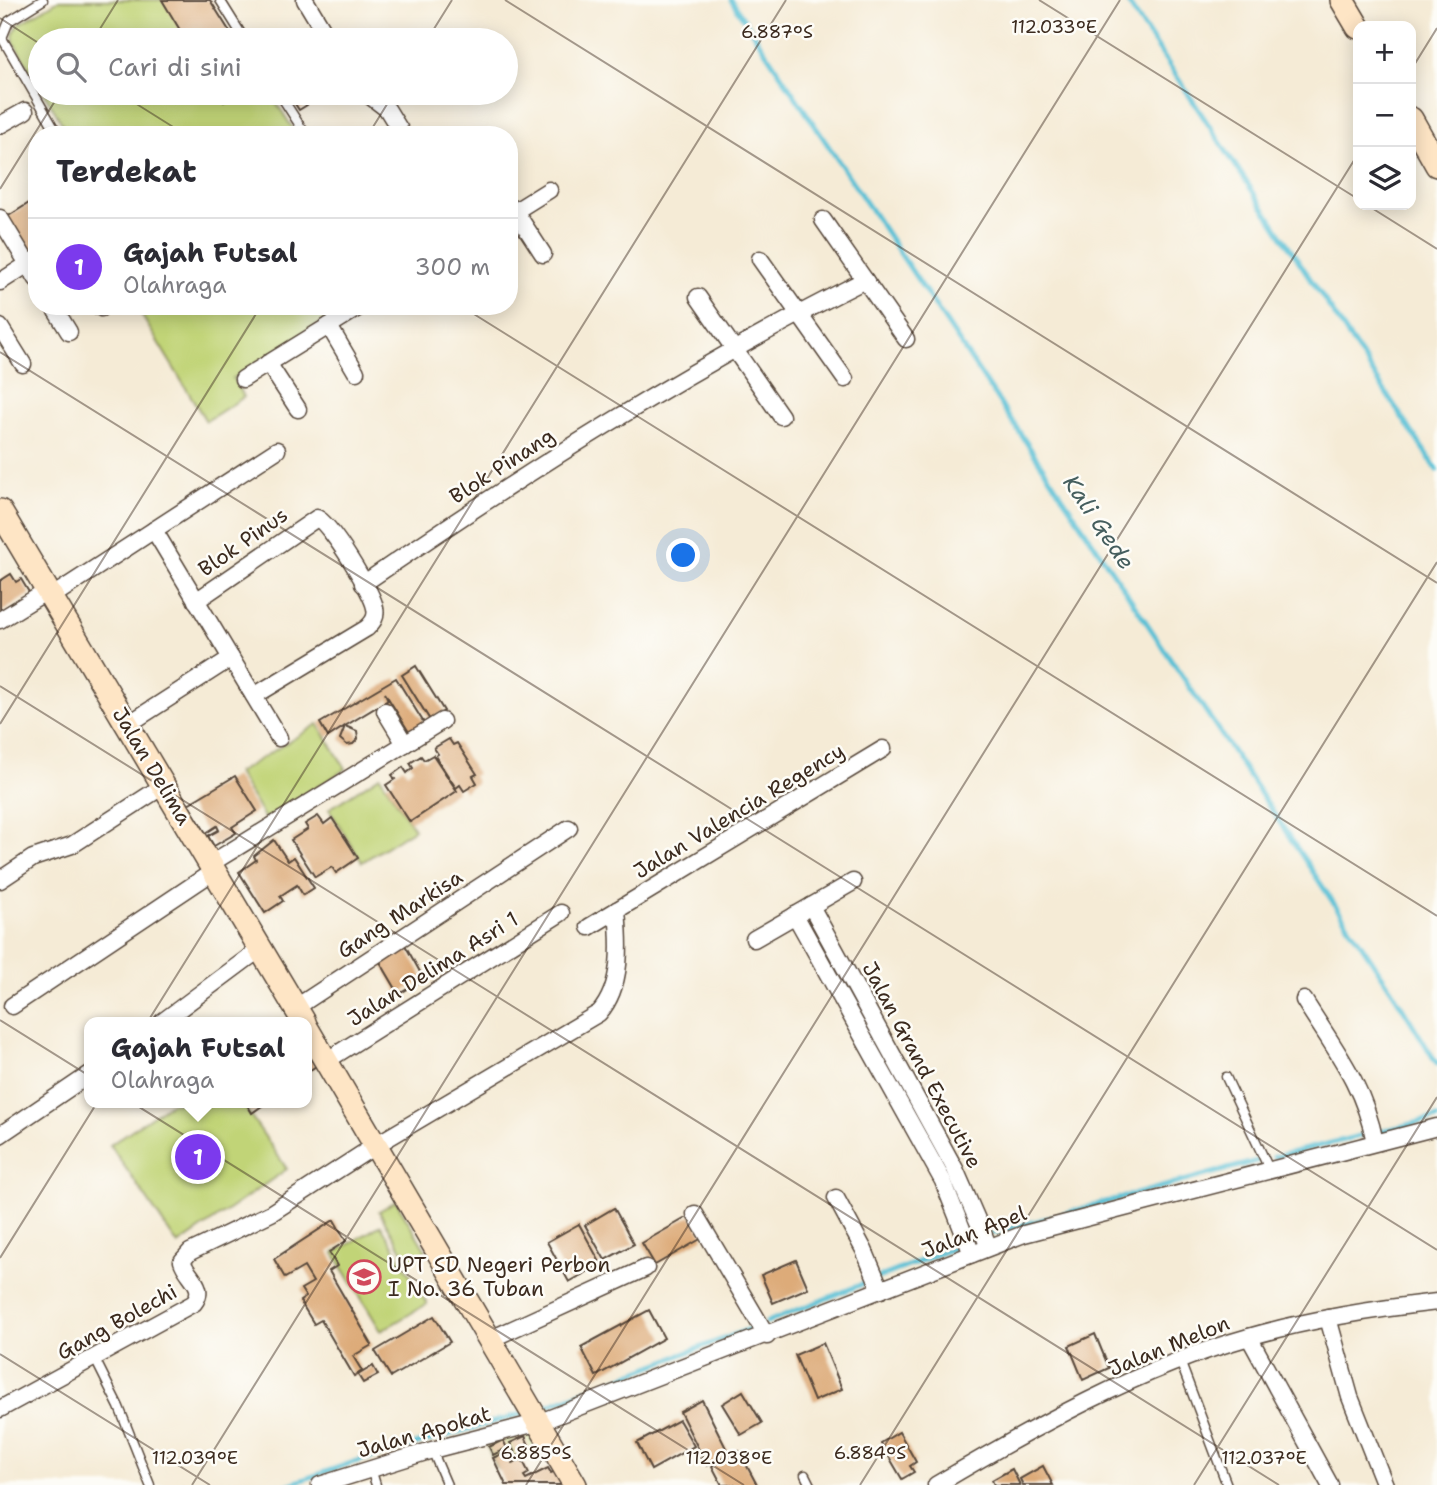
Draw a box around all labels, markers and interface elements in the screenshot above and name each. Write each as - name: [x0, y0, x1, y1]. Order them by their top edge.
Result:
- text: 112.033°E: [1011, 15, 1097, 39]
- text: 6.887°S: [741, 20, 813, 44]
- map controls: [1353, 21, 1416, 210]
- button: +: [1353, 21, 1416, 84]
- search box: [28, 28, 518, 105]
- icon: search: [52, 48, 90, 86]
- text: Cari di sini: [108, 49, 242, 84]
- button: −: [1353, 84, 1416, 147]
- button: layers: [1353, 147, 1416, 210]
- text: Terdekat: [56, 151, 196, 192]
- text: Gajah Futsal: [123, 235, 297, 270]
- text: 1: [74, 252, 84, 282]
- text: 300 m: [415, 252, 490, 282]
- text: Olahraga: [123, 270, 227, 300]
- street label: Blok Pinang: [444, 422, 560, 510]
- water label: Kali Gede: [1056, 469, 1142, 575]
- street label: Blok Pinus: [193, 501, 293, 583]
- your location: [666, 538, 700, 572]
- street label: Jalan Delima: [106, 702, 198, 830]
- street label: Jalan Valencia Regency: [628, 737, 850, 885]
- street label: Gang Markisa: [332, 863, 468, 965]
- street label: Jalan Delima Asri 1: [342, 905, 524, 1033]
- street label: Jalan Grand Executive: [856, 957, 988, 1173]
- popup: [84, 1017, 312, 1108]
- text: Gajah Futsal: [111, 1030, 285, 1065]
- text: Olahraga: [111, 1065, 214, 1095]
- pin: 1: [175, 1131, 221, 1183]
- street label: Jalan Apel: [918, 1199, 1031, 1265]
- place label: UPT SD Negeri Perbon I No. 36 Tuban: [388, 1251, 611, 1303]
- school or university icon: UPT SD Negeri Perbon I No. 36 Tuban: [345, 1258, 383, 1296]
- street label: Gang Bolechi: [52, 1277, 182, 1367]
- street label: Jalan Melon: [1104, 1309, 1234, 1383]
- street label: Jalan Apokat: [354, 1400, 494, 1464]
- text: 6.885°S: [500, 1441, 572, 1465]
- text: 6.884°S: [834, 1441, 906, 1465]
- text: 112.039°E: [152, 1446, 238, 1470]
- text: 112.038°E: [686, 1446, 772, 1470]
- text: 112.037°E: [1221, 1446, 1307, 1470]

